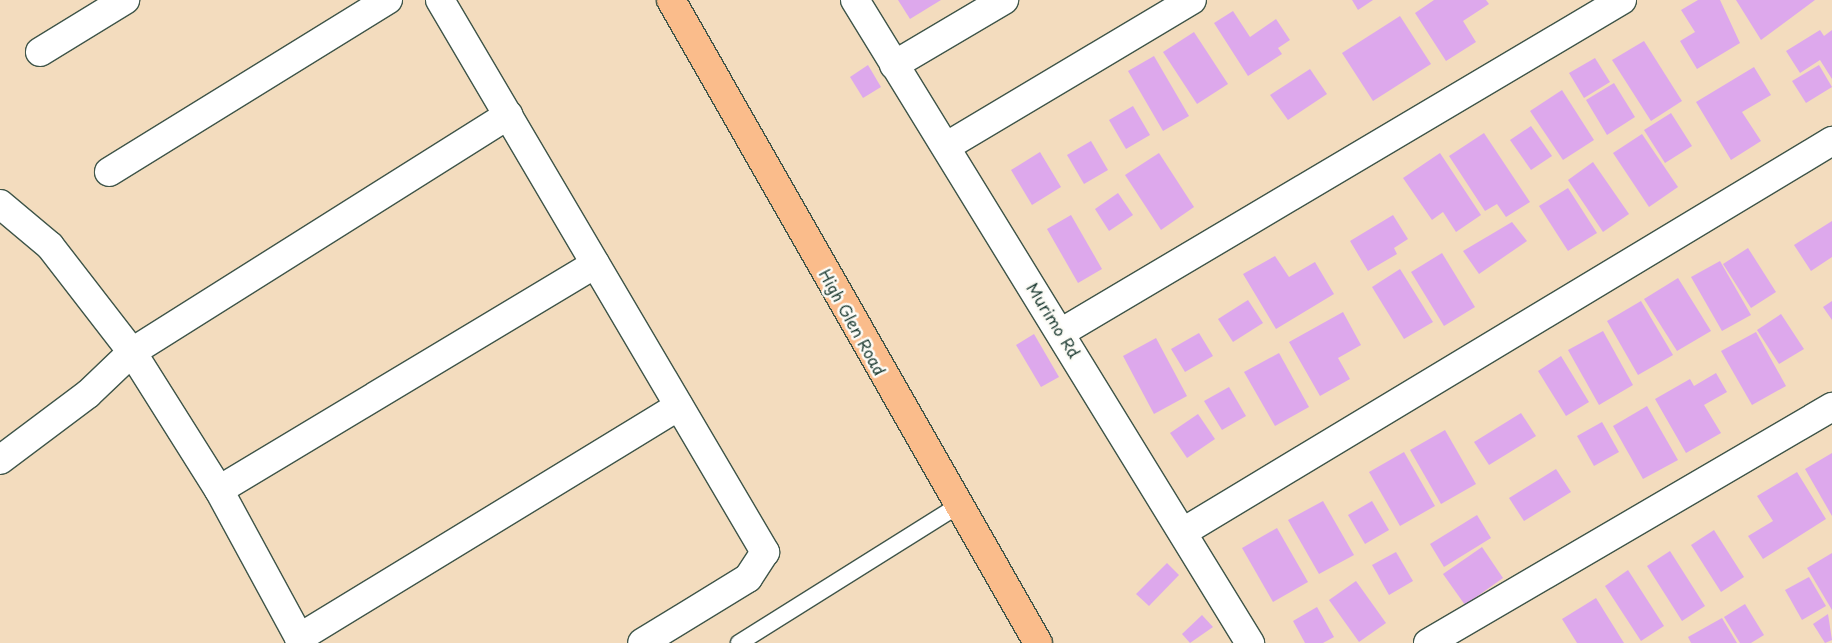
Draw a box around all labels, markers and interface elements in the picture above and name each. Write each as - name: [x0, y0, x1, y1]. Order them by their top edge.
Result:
- street label: High Glen Road: [815, 264, 891, 380]
- street label: Murimo Rd: [1023, 279, 1085, 361]

